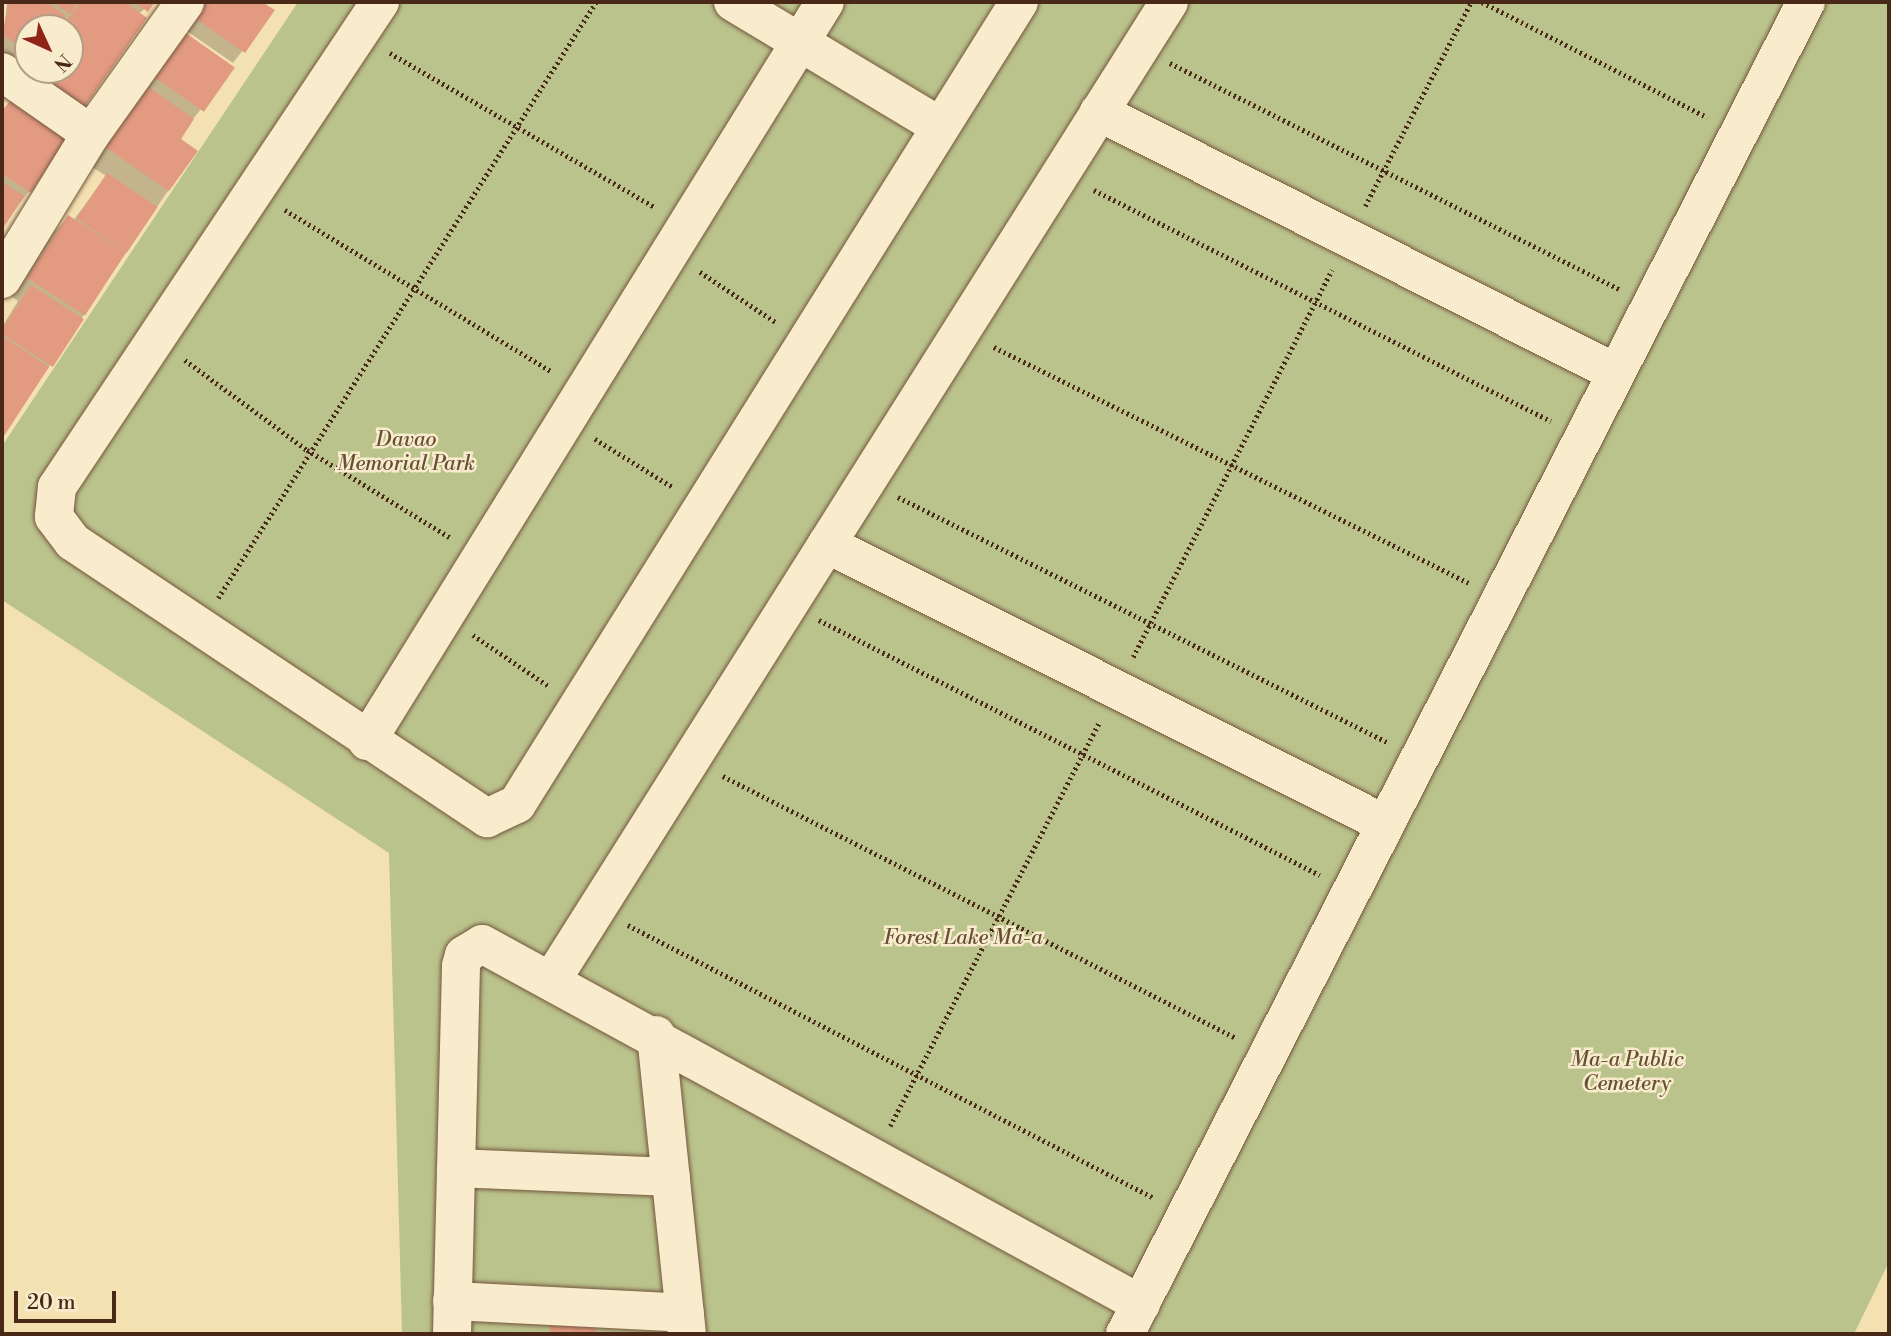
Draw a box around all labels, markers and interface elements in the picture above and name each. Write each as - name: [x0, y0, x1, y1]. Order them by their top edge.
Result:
- north arrow: [14, 14, 84, 84]
- text: N: [49, 49, 76, 76]
- park label: Davao Memorial Park: [337, 427, 475, 477]
- park label: Forest Lake Ma-a: [883, 925, 1043, 951]
- park label: Ma-a Public Cemetery: [1570, 1047, 1684, 1097]
- scale bar: [18, 1276, 119, 1320]
- text: 20 m: [27, 1290, 76, 1316]

